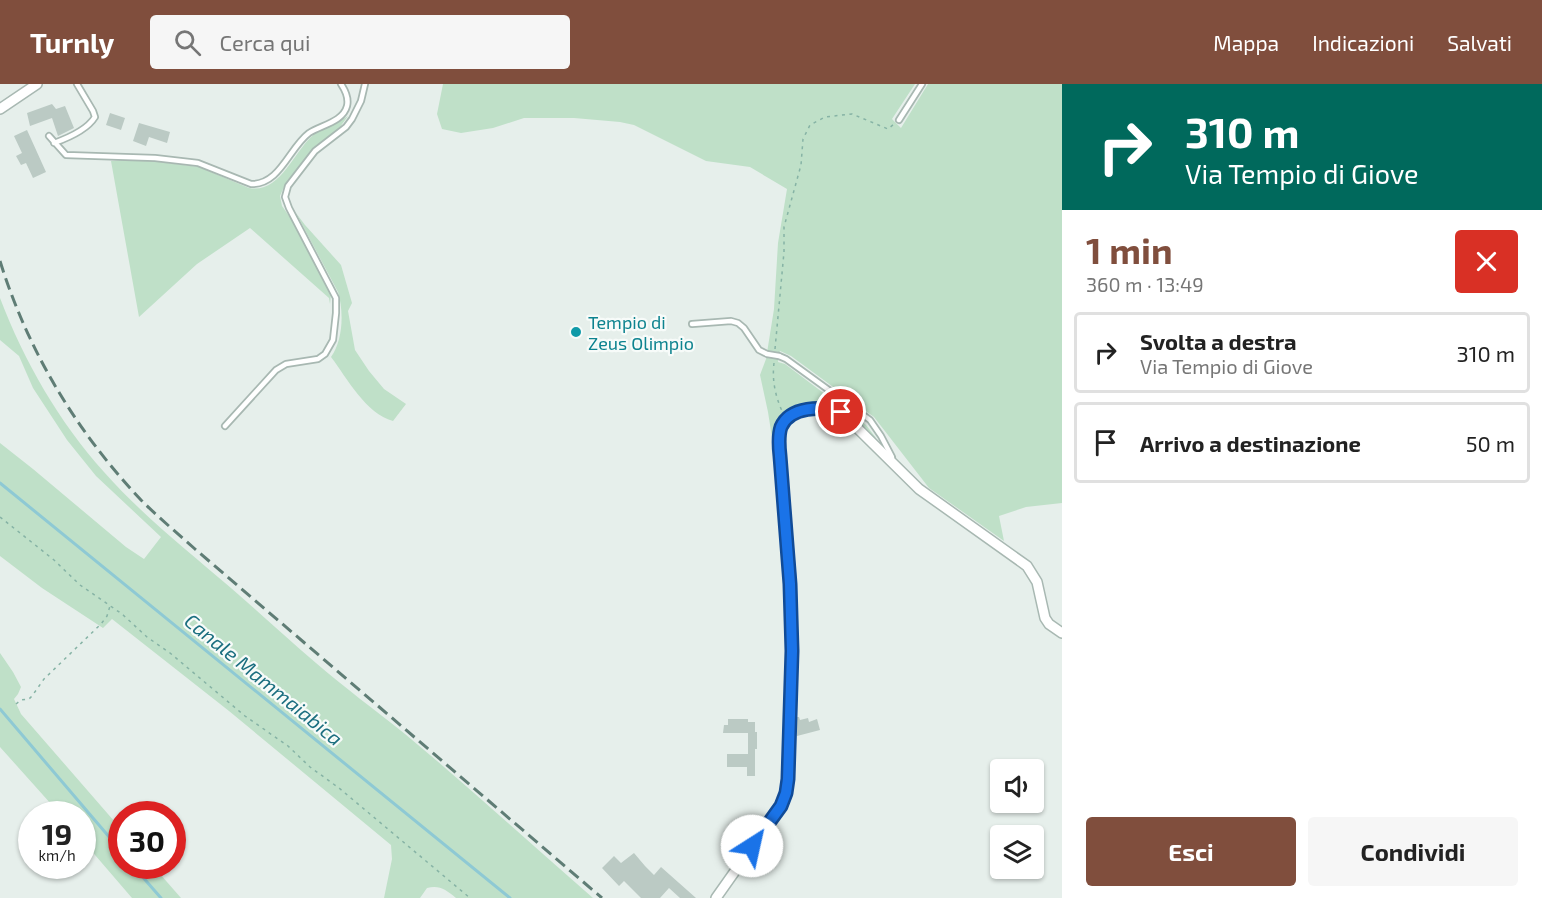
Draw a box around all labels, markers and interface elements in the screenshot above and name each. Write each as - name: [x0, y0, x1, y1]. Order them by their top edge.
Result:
- search box: [150, 15, 570, 69]
- text: Turnly: [30, 25, 114, 59]
- icon: search: [171, 26, 204, 59]
- text: Cerca qui: [219, 29, 311, 55]
- text: Mappa: [1213, 30, 1279, 55]
- text: Indicazioni: [1312, 30, 1414, 55]
- text: Salvati: [1447, 30, 1512, 55]
- text: 310 m: [1185, 106, 1300, 156]
- icon: right: [1086, 108, 1164, 186]
- text: Via Tempio di Giove: [1185, 157, 1419, 189]
- text: 1 min: [1086, 228, 1173, 271]
- button: close: [1455, 230, 1518, 293]
- text: 360 m · 13:49: [1086, 272, 1204, 296]
- place label: Tempio di Zeus Olimpio: [588, 311, 694, 354]
- marker: Tempio di Zeus Olimpio: [569, 325, 583, 339]
- text: Svolta a destra: [1140, 328, 1297, 354]
- icon: right: [1089, 336, 1122, 369]
- text: 310 m: [1457, 340, 1515, 366]
- text: Via Tempio di Giove: [1140, 354, 1313, 378]
- pin: [815, 386, 866, 437]
- icon: arrive: [824, 395, 857, 428]
- icon: arrive: [1089, 426, 1122, 459]
- text: Arrivo a destinazione: [1140, 430, 1361, 456]
- text: 50 m: [1466, 430, 1515, 456]
- water label: Canale Mammaiabica: [180, 608, 348, 750]
- map controls: [990, 759, 1044, 879]
- button: sound: [990, 759, 1044, 813]
- speed limit sign: 30: [108, 801, 186, 879]
- position arrow: [720, 814, 784, 878]
- text: 19: [42, 815, 72, 851]
- button: Esci: [1086, 817, 1296, 886]
- button: Condividi: [1308, 817, 1518, 886]
- button: layers: [990, 825, 1044, 879]
- text: km/h: [38, 846, 76, 864]

